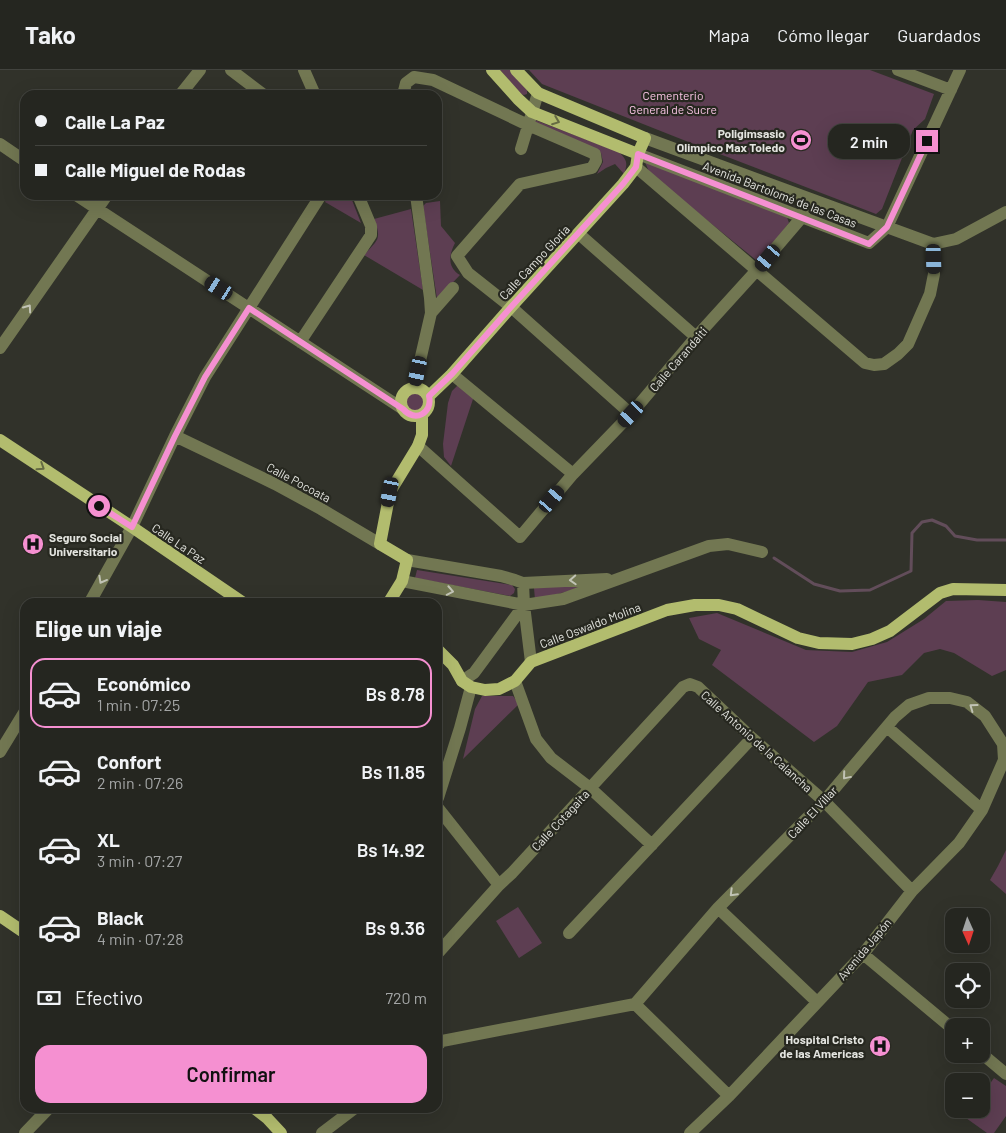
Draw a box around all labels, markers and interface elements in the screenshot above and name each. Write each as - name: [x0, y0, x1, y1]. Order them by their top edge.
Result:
- text: Tako: [25, 20, 76, 49]
- text: Mapa: [708, 24, 749, 46]
- text: Cómo llegar: [777, 24, 869, 46]
- text: Guardados: [897, 24, 981, 46]
- park label: Cementerio General de Sucre: [629, 88, 717, 116]
- text: Calle La Paz: [65, 110, 165, 133]
- one-way arrow: [551, 116, 559, 126]
- callout: 2 min: [827, 124, 910, 158]
- place label: Poligimsasio Olimpico Max Toledo: [677, 126, 785, 154]
- sports icon: Poligimsasio Olimpico Max Toledo: [789, 128, 813, 152]
- route end: [916, 130, 938, 152]
- text: 2 min: [850, 132, 888, 151]
- text: Calle Miguel de Rodas: [65, 158, 246, 181]
- street label: Avenida Bartolomé de las Casas: [701, 158, 859, 230]
- street label: Calle Campo Gloria: [496, 222, 572, 302]
- car: [752, 242, 783, 274]
- car: [925, 244, 942, 274]
- car: [202, 274, 235, 302]
- one-way arrow: [22, 304, 31, 314]
- street label: Calle Carandaiti: [646, 324, 710, 394]
- car: [407, 355, 428, 387]
- car: [615, 398, 646, 430]
- street label: Calle Pocoata: [265, 459, 333, 505]
- one-way arrow: [35, 461, 44, 470]
- car: [379, 476, 400, 508]
- car: [536, 483, 567, 515]
- route start: [88, 495, 110, 517]
- street label: Calle La Paz: [150, 520, 208, 566]
- place label: Seguro Social Universitario: [49, 530, 122, 558]
- hospital icon: Seguro Social Universitario: [21, 532, 45, 556]
- one-way arrow: [99, 575, 109, 584]
- one-way arrow: [569, 575, 577, 586]
- one-way arrow: [446, 585, 454, 595]
- street label: Calle Oswaldo Molina: [538, 599, 642, 651]
- text: Elige un viaje: [35, 615, 162, 641]
- icon: car: [37, 671, 82, 716]
- text: Económico: [97, 672, 191, 695]
- text: Bs 8.78: [366, 682, 425, 705]
- street label: Calle Antonio de la Calancha: [699, 687, 815, 795]
- text: 1 min · 07:25: [97, 695, 180, 714]
- one-way arrow: [969, 704, 979, 713]
- icon: car: [37, 749, 82, 794]
- text: Confort: [97, 750, 161, 773]
- text: Bs 11.85: [361, 760, 425, 783]
- one-way arrow: [843, 770, 851, 779]
- text: 2 min · 07:26: [97, 773, 183, 792]
- street label: Calle El Villar: [784, 783, 840, 841]
- street label: Calle Cotagaita: [528, 787, 592, 853]
- icon: car: [37, 827, 82, 872]
- text: XL: [97, 828, 120, 851]
- text: Bs 14.92: [357, 838, 425, 861]
- text: 3 min · 07:27: [97, 851, 182, 870]
- one-way arrow: [730, 887, 739, 896]
- icon: car: [37, 905, 82, 950]
- text: Black: [97, 906, 144, 929]
- north arrow: [945, 908, 990, 952]
- map controls: [945, 908, 990, 1118]
- street label: Avenida Japón: [834, 915, 894, 983]
- text: Bs 9.36: [365, 916, 425, 939]
- text: 4 min · 07:28: [97, 929, 184, 948]
- button: locate: [945, 963, 990, 1008]
- icon: cash: [35, 984, 63, 1012]
- text: Efectivo: [75, 986, 143, 1009]
- text: 720 m: [385, 988, 427, 1007]
- button: +: [945, 1018, 990, 1063]
- place label: Hospital Cristo de las Americas: [780, 1032, 864, 1060]
- hospital icon: Hospital Cristo de las Americas: [868, 1034, 892, 1058]
- button: Confirmar: [35, 1045, 427, 1103]
- button: −: [945, 1073, 990, 1118]

